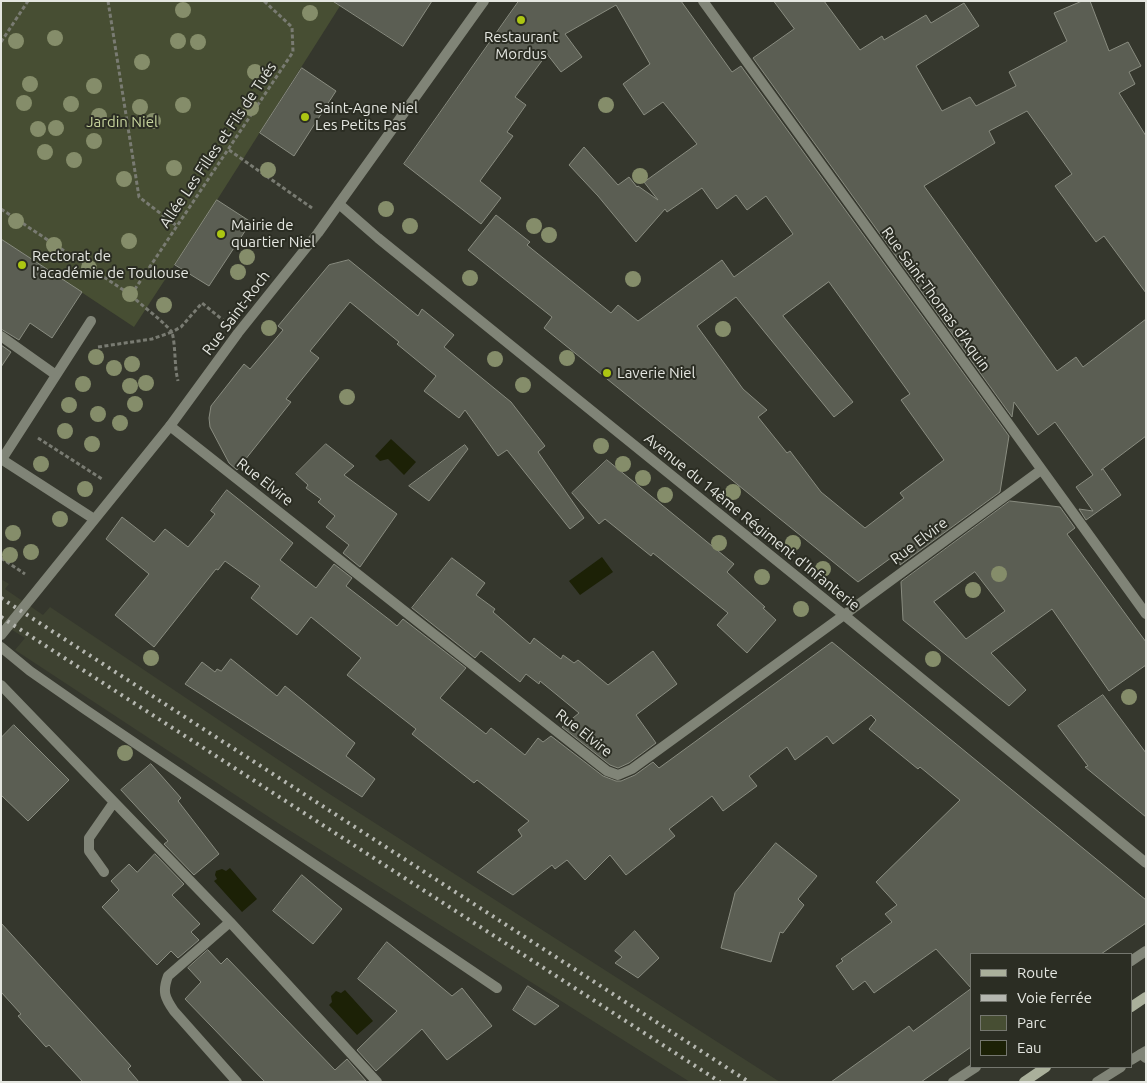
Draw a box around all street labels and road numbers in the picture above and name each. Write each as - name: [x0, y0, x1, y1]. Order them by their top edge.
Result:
- street label: Allée Les Filles et Fils de Tués: [156, 59, 280, 231]
- street label: Rue Saint-Thomas d'Aquin: [878, 223, 994, 375]
- street label: Rue Saint-Roch: [198, 267, 274, 359]
- street label: Avenue du 14ème Régiment d'Infanterie: [641, 429, 863, 615]
- street label: Rue Elvire: [233, 454, 297, 510]
- street label: Rue Elvire: [887, 514, 951, 568]
- street label: Rue Elvire: [552, 705, 616, 761]

